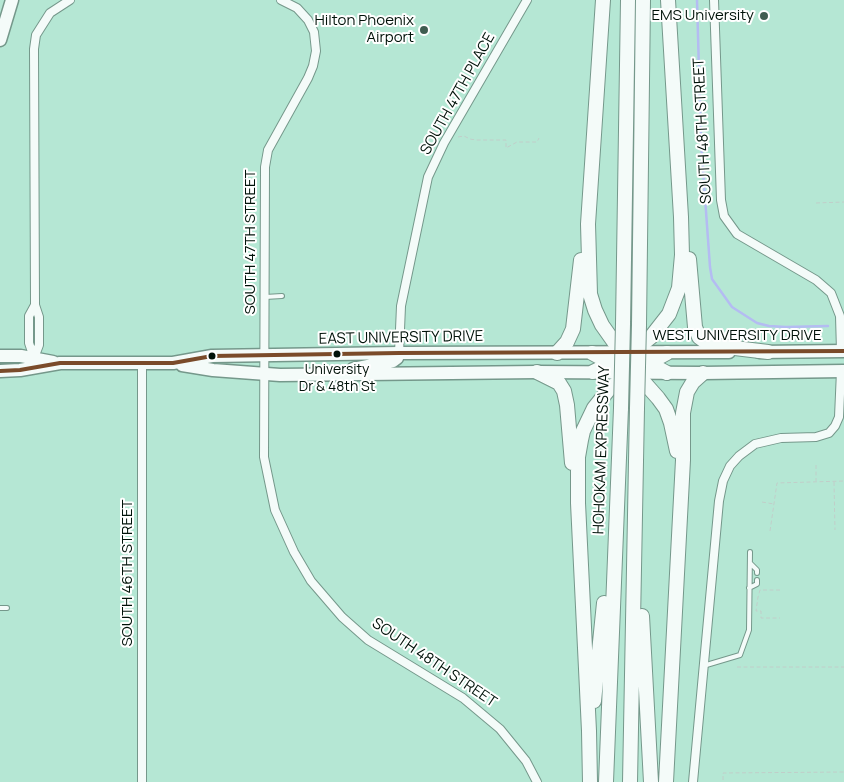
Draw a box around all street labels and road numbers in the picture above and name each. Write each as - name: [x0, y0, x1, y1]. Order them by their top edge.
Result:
- street label: SOUTH 47TH PLACE: [417, 30, 499, 158]
- street label: SOUTH 48TH STREET: [690, 57, 716, 205]
- street label: SOUTH 47TH STREET: [242, 169, 260, 315]
- street label: WEST UNIVERSITY DRIVE: [653, 327, 821, 345]
- street label: EAST UNIVERSITY DRIVE: [319, 328, 483, 348]
- street label: HOHOKAM EXPRESSWAY: [590, 365, 614, 535]
- street label: SOUTH 46TH STREET: [119, 500, 137, 646]
- street label: SOUTH 48TH STREET: [368, 615, 500, 711]

